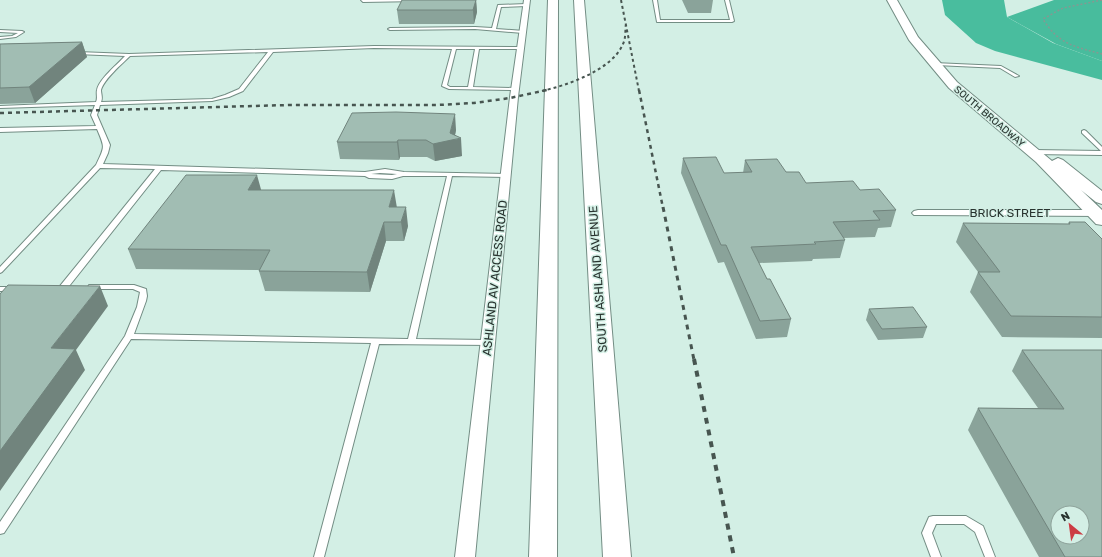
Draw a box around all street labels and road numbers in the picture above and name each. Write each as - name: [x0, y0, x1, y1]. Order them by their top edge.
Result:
- street label: SOUTH BROADWAY: [951, 84, 1028, 150]
- street label: ASHLAND AV ACCESS ROAD: [480, 199, 510, 357]
- street label: SOUTH ASHLAND AVENUE: [586, 205, 610, 353]
- street label: BRICK STREET: [970, 206, 1050, 220]

